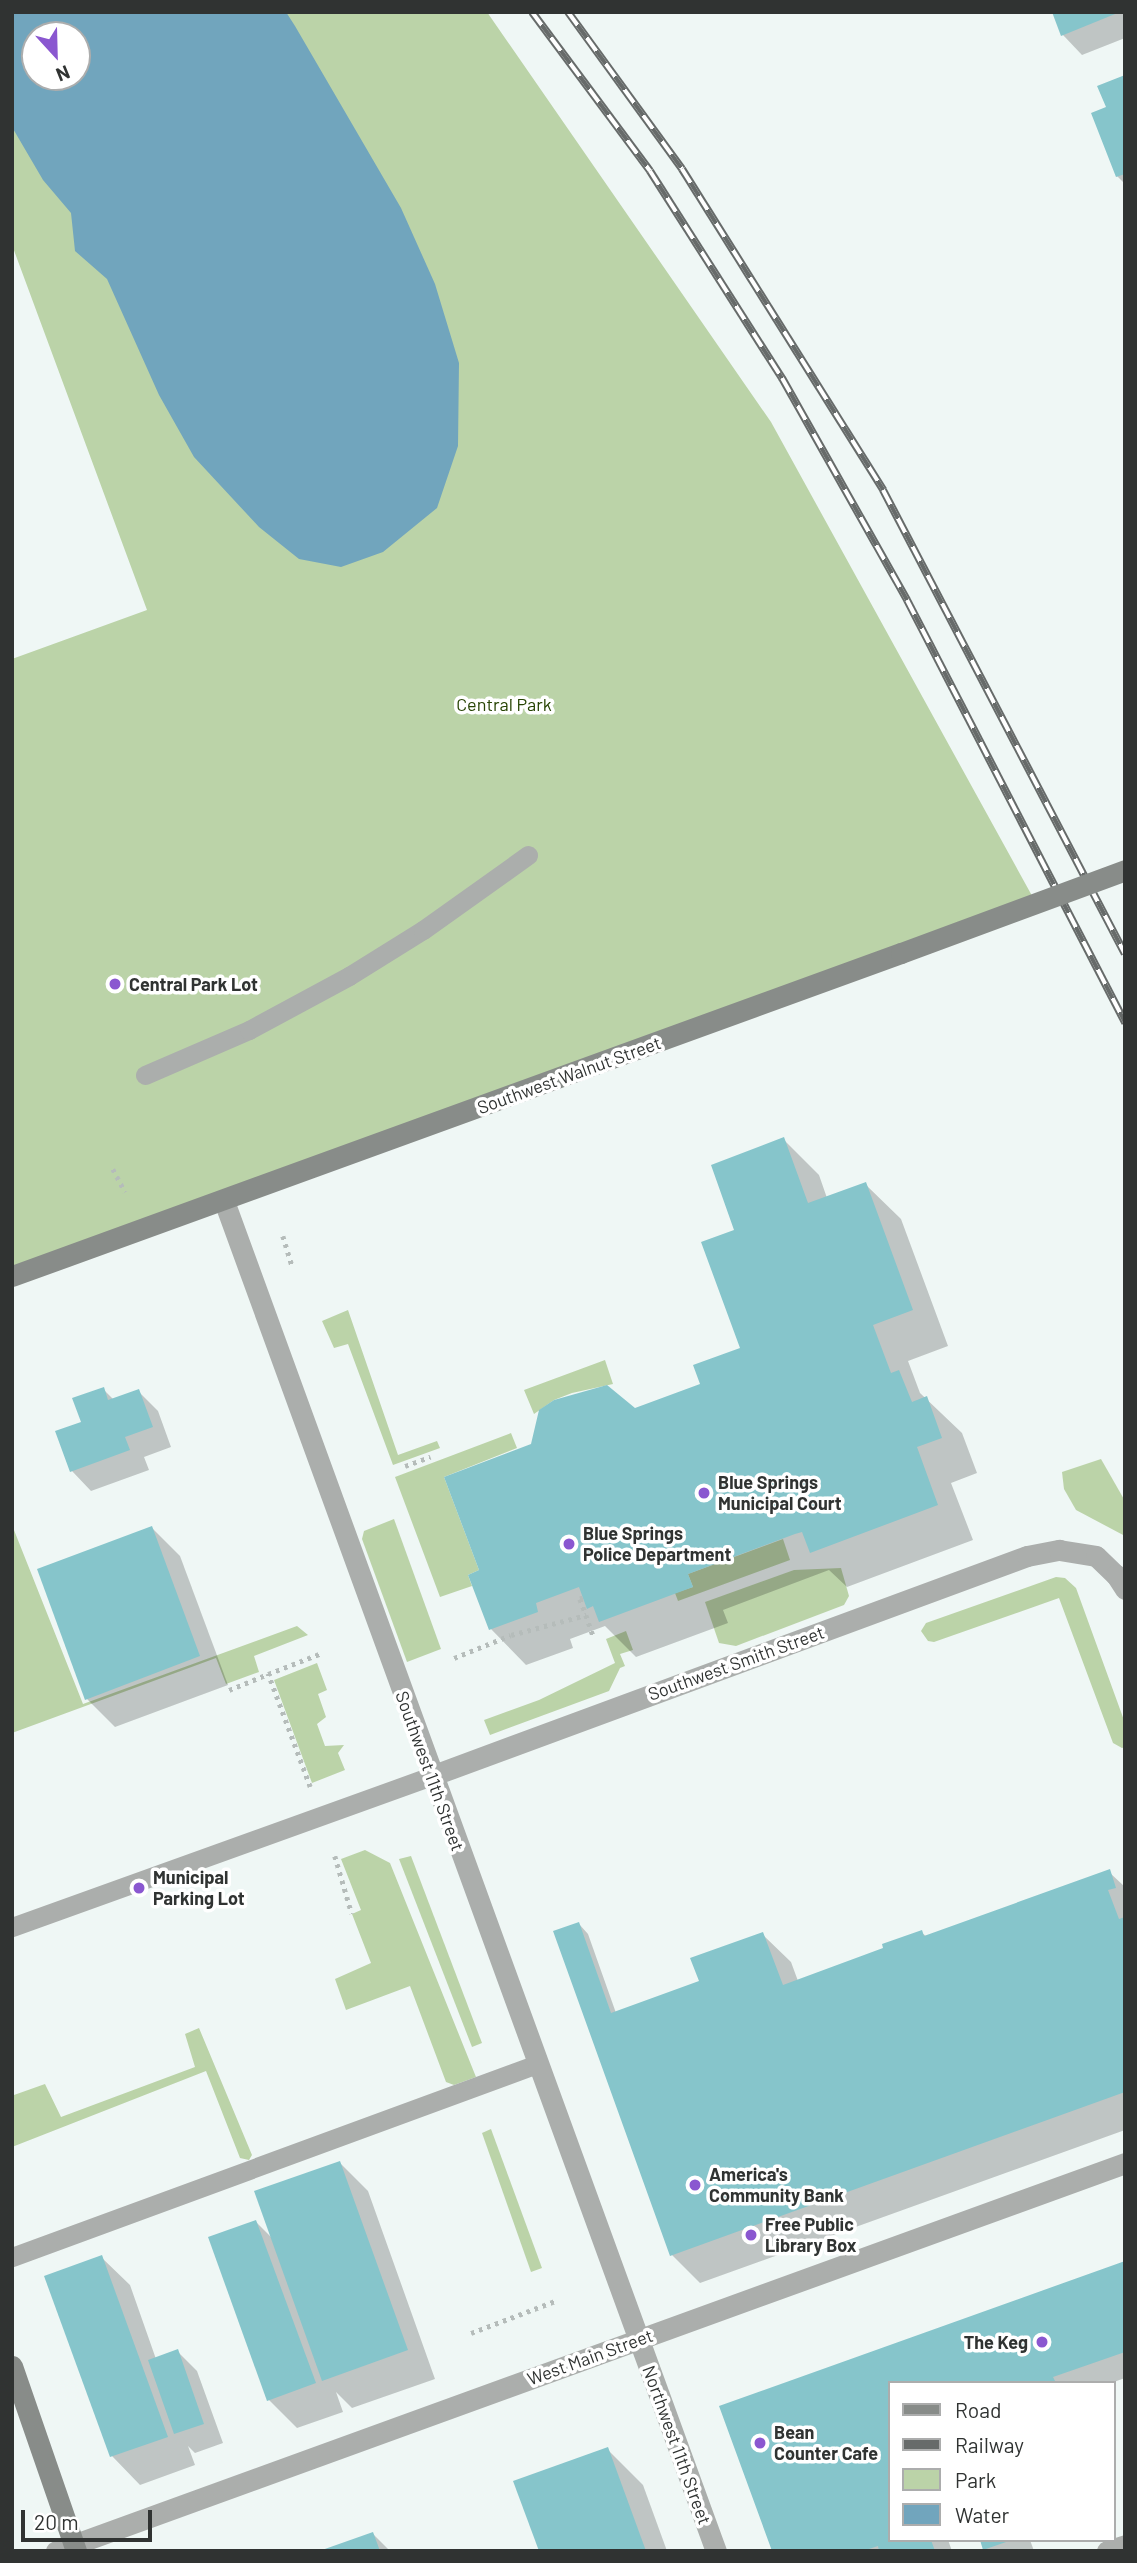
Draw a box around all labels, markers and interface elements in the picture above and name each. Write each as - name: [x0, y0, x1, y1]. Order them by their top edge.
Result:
- north arrow: [21, 21, 91, 91]
- text: N: [53, 61, 73, 87]
- park label: Central Park: [456, 693, 552, 715]
- place label: Central Park Lot: [129, 973, 258, 995]
- marker: Central Park Lot: [107, 976, 123, 992]
- street label: Southwest Walnut Street: [474, 1032, 664, 1118]
- place label: Blue Springs Municipal Court: [718, 1472, 842, 1514]
- marker: Blue Springs Municipal Court: [696, 1485, 712, 1501]
- place label: Blue Springs Police Department: [583, 1523, 731, 1566]
- marker: Blue Springs Police Department: [561, 1536, 577, 1552]
- street label: Southwest Smith Street: [645, 1621, 827, 1705]
- street label: Southwest 11th Street: [391, 1688, 469, 1854]
- place label: Municipal Parking Lot: [153, 1867, 245, 1910]
- marker: Municipal Parking Lot: [131, 1880, 147, 1896]
- place label: America's Community Bank: [709, 2164, 844, 2206]
- marker: America's Community Bank: [687, 2177, 703, 2193]
- place label: Free Public Library Box: [765, 2214, 856, 2256]
- marker: Free Public Library Box: [743, 2227, 759, 2243]
- street label: West Main Street: [524, 2324, 656, 2390]
- place label: The Keg: [964, 2331, 1028, 2353]
- marker: The Keg: [1034, 2334, 1050, 2350]
- street label: Northwest 11th Street: [638, 2363, 716, 2527]
- legend: [888, 2381, 1116, 2542]
- text: Road: [955, 2397, 1001, 2422]
- place label: Bean Counter Cafe: [774, 2422, 878, 2464]
- text: Railway: [955, 2432, 1024, 2457]
- marker: Bean Counter Cafe: [752, 2435, 768, 2451]
- text: Park: [955, 2467, 996, 2492]
- scale bar: [24, 2496, 156, 2540]
- text: Water: [955, 2502, 1009, 2527]
- text: 20 m: [34, 2509, 79, 2534]

